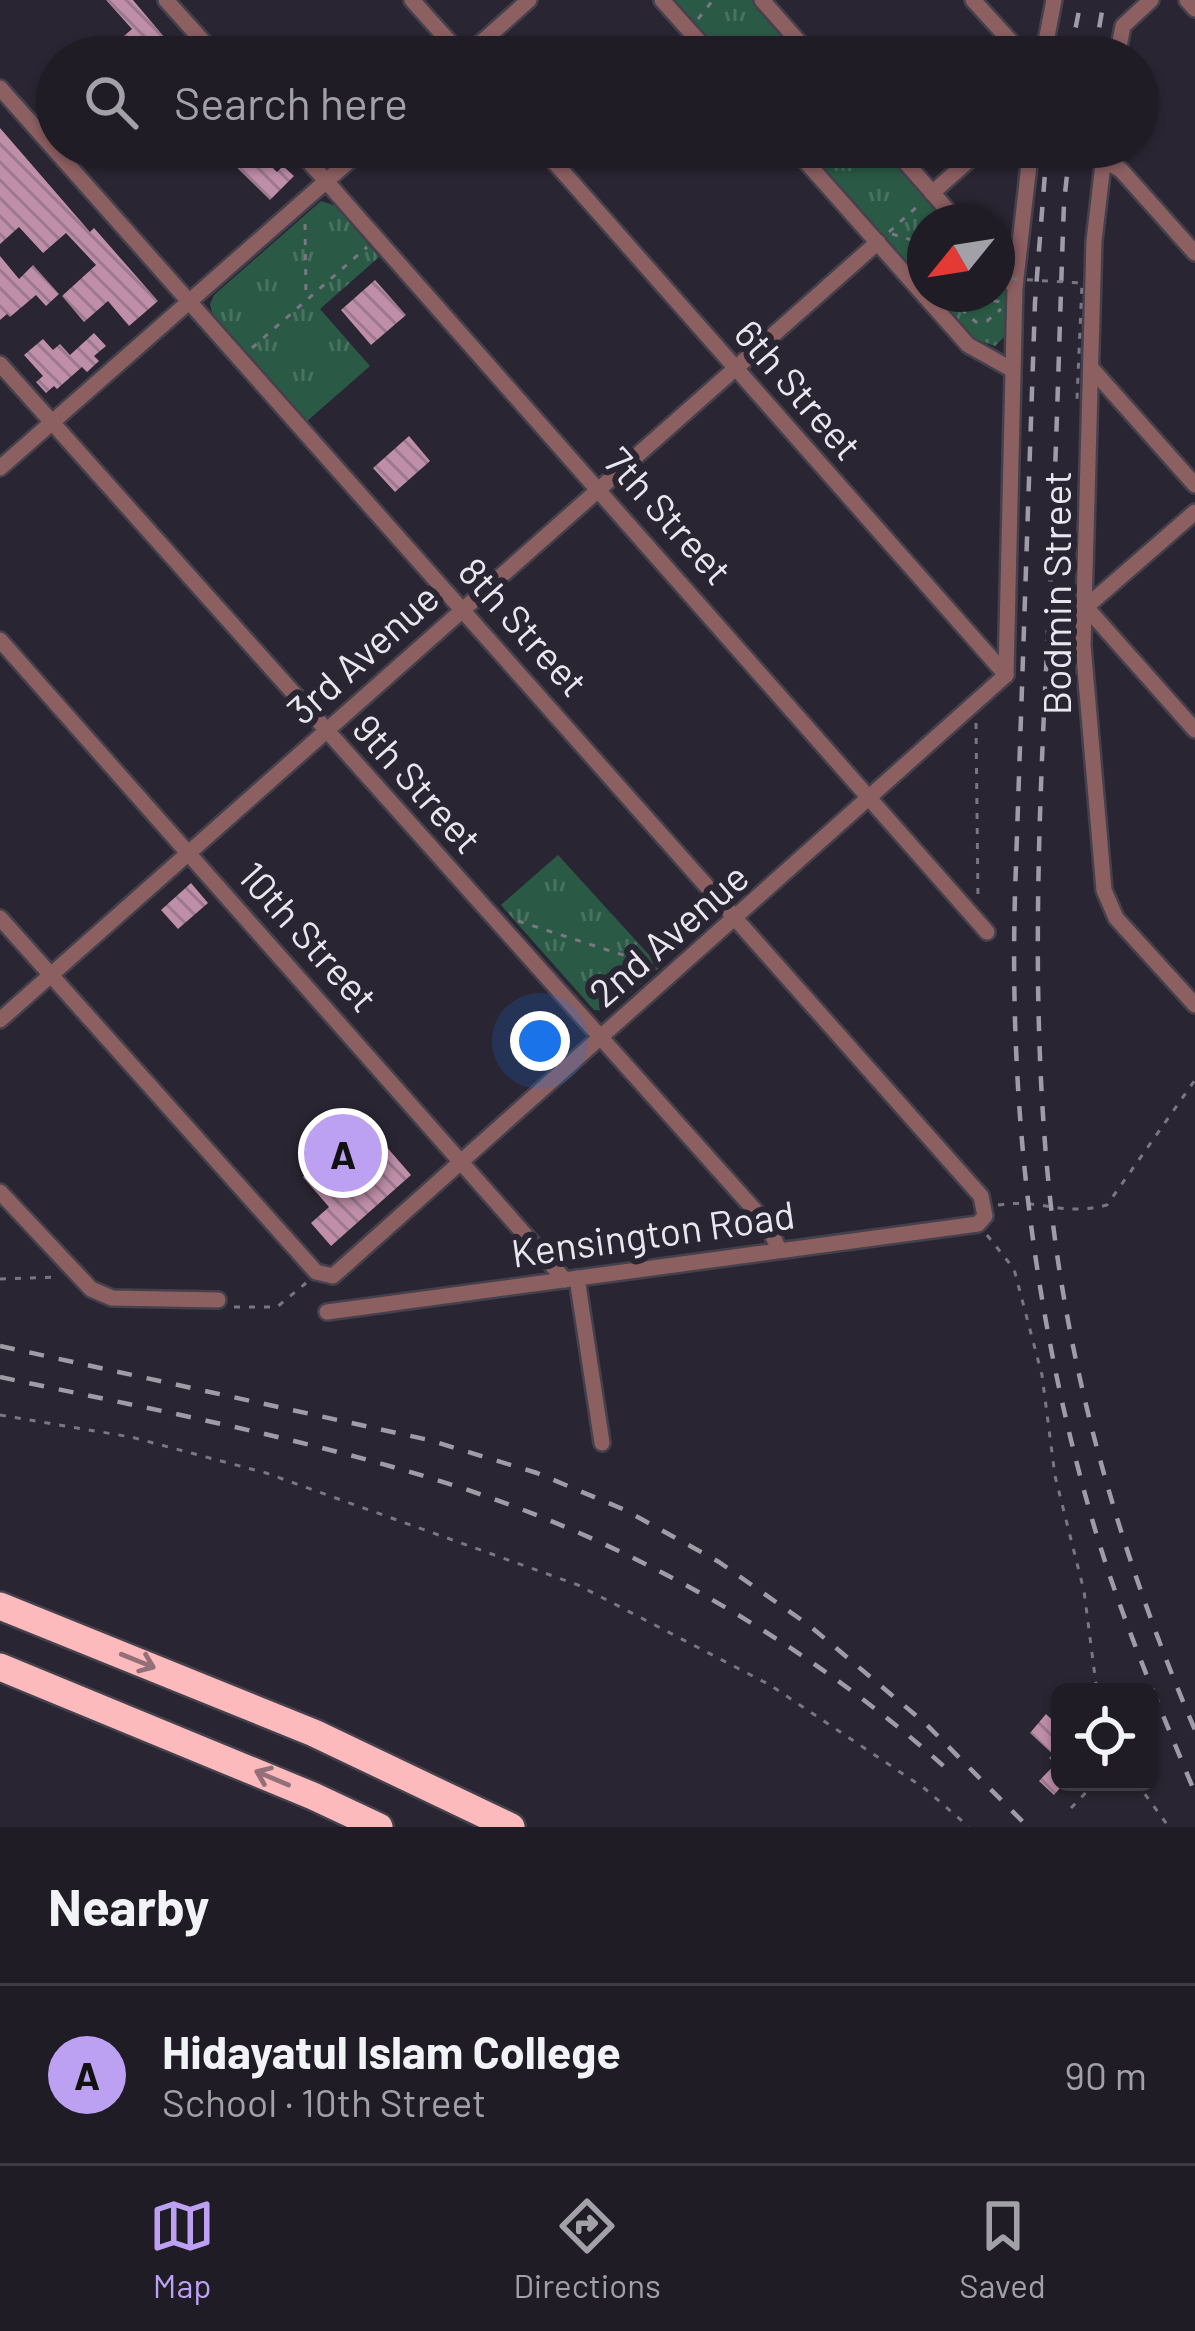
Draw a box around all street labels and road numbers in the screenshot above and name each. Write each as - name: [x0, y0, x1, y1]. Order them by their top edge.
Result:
- street label: 6th Street: [726, 310, 872, 468]
- street label: 7th Street: [595, 437, 743, 593]
- street label: Bodmin Street: [1032, 471, 1079, 715]
- street label: 8th Street: [450, 547, 598, 705]
- street label: 3rd Avenue: [277, 573, 447, 733]
- street label: 9th Street: [344, 704, 492, 862]
- street label: 10th Street: [230, 851, 389, 1021]
- street label: 2nd Avenue: [579, 852, 757, 1015]
- street label: Kensington Road: [508, 1189, 797, 1276]

